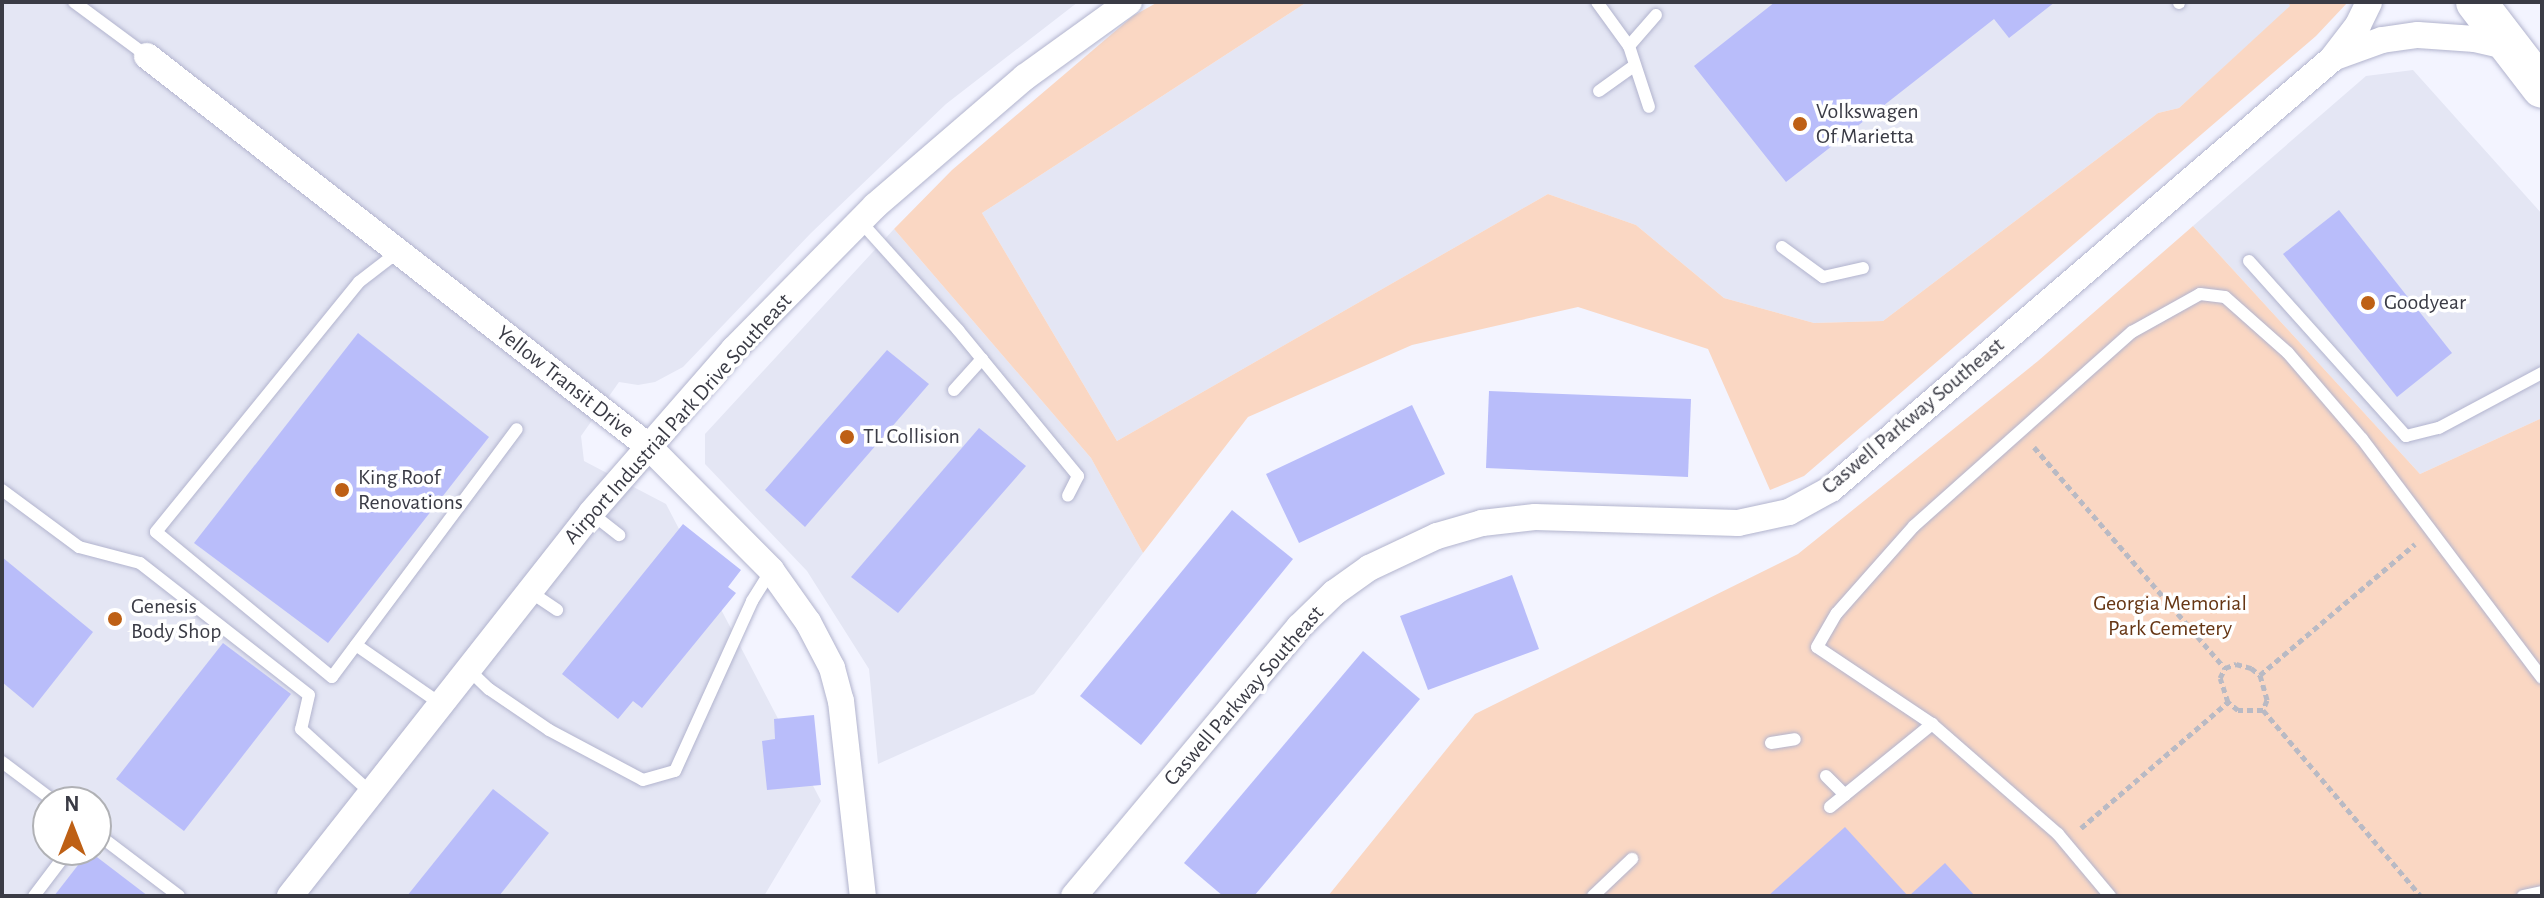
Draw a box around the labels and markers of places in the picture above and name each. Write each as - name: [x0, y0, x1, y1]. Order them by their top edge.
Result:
- place label: Volkswagen Of Marietta: [1816, 98, 1919, 150]
- marker: Volkswagen Of Marietta: [1791, 115, 1809, 133]
- place label: Goodyear: [2384, 290, 2466, 316]
- marker: Goodyear: [2359, 294, 2377, 312]
- place label: TL Collision: [863, 424, 960, 450]
- marker: TL Collision: [838, 428, 856, 446]
- place label: King Roof Renovations: [358, 464, 463, 516]
- marker: King Roof Renovations: [333, 481, 351, 499]
- place label: Genesis Body Shop: [131, 593, 221, 644]
- marker: Genesis Body Shop: [106, 610, 124, 628]

